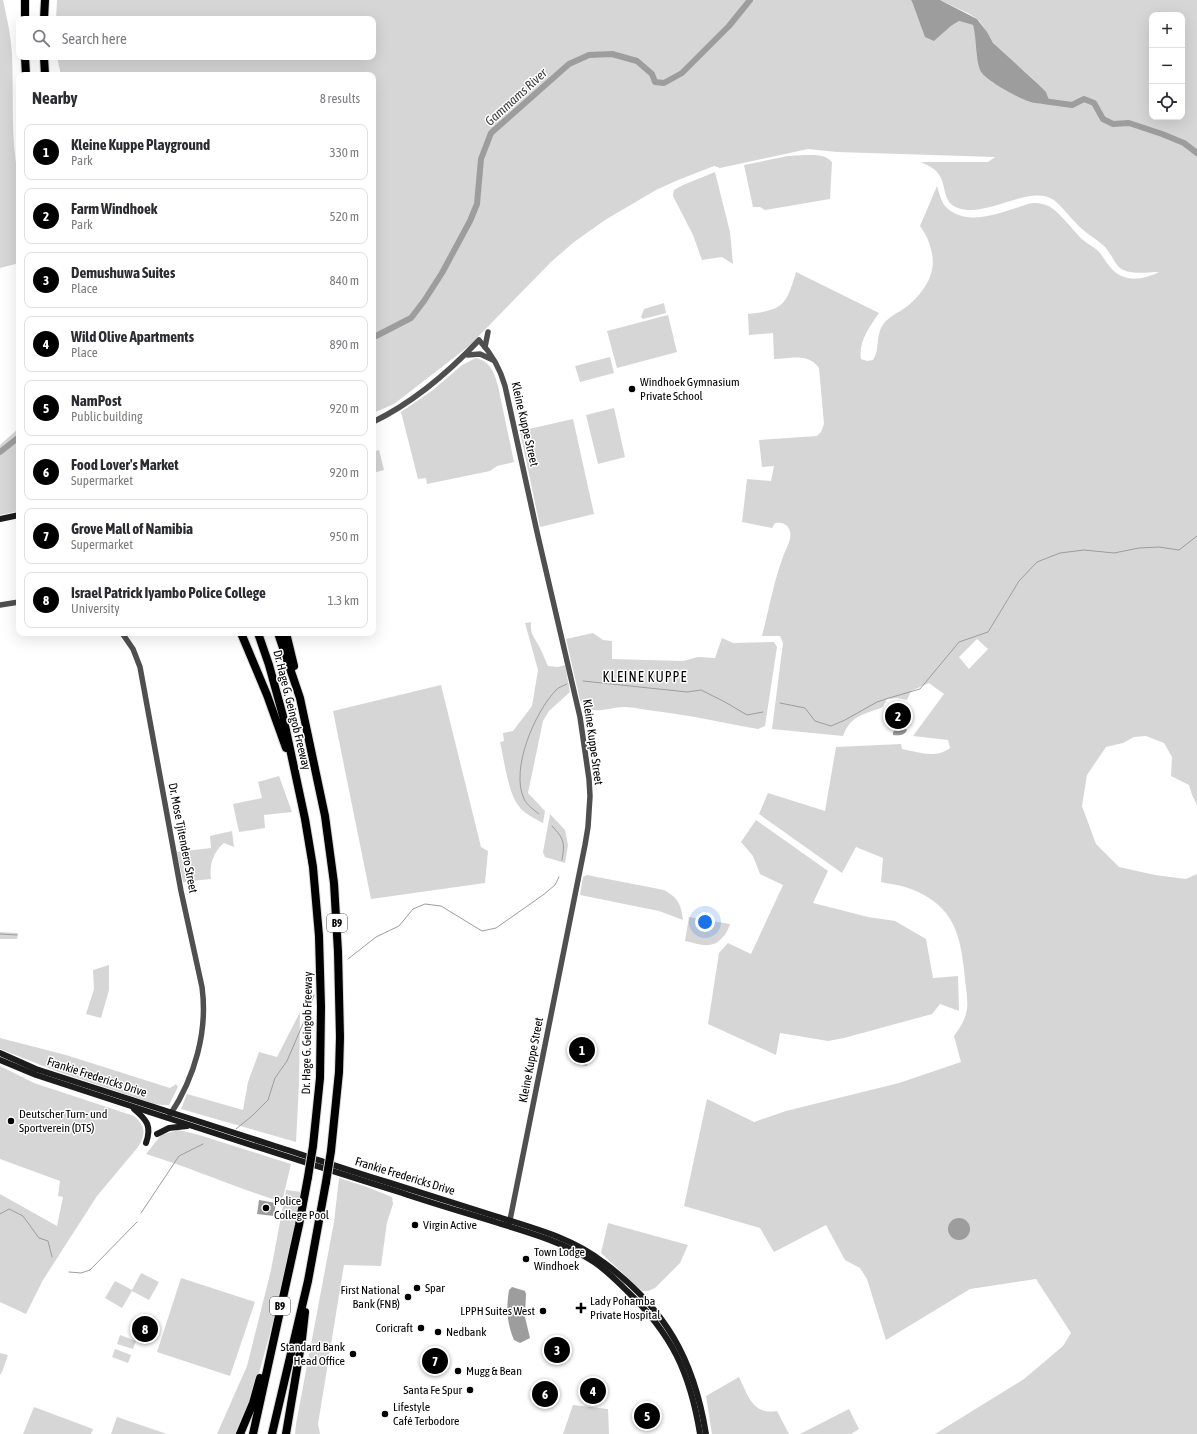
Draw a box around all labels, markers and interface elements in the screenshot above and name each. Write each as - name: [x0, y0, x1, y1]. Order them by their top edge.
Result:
- map controls: [1149, 12, 1185, 120]
- button: +: [1149, 12, 1185, 48]
- search box: [16, 16, 376, 60]
- icon: search: [30, 27, 52, 49]
- text: Search here: [62, 30, 127, 47]
- button: −: [1149, 48, 1185, 84]
- water label: Gammams River: [482, 65, 551, 129]
- button: locate: [1149, 84, 1185, 120]
- text: Nearby: [32, 88, 78, 108]
- text: 8 results: [320, 91, 360, 106]
- text: Kleine Kuppe Playground: [71, 136, 210, 153]
- text: 1: [43, 145, 49, 160]
- text: 330 m: [330, 145, 359, 160]
- text: Park: [71, 153, 93, 168]
- text: Farm Windhoek: [71, 200, 157, 217]
- text: 2: [43, 209, 49, 224]
- text: 520 m: [330, 209, 359, 224]
- text: Park: [71, 217, 93, 232]
- text: Demushuwa Suites: [71, 264, 175, 281]
- text: 3: [43, 273, 49, 288]
- text: 840 m: [330, 273, 359, 288]
- text: Place: [71, 281, 98, 296]
- text: Wild Olive Apartments: [71, 328, 194, 345]
- text: 4: [43, 337, 49, 352]
- text: 890 m: [330, 337, 359, 352]
- text: Place: [71, 345, 98, 360]
- place label: Windhoek Gymnasium Private School: [640, 375, 740, 403]
- street label: Kleine Kuppe Street: [508, 380, 542, 468]
- marker: Windhoek Gymnasium Private School: [627, 384, 637, 394]
- text: NamPost: [71, 392, 122, 409]
- text: 5: [43, 401, 49, 416]
- text: 920 m: [330, 401, 359, 416]
- text: Public building: [71, 409, 143, 424]
- text: Food Lover's Market: [71, 456, 179, 473]
- text: 6: [43, 465, 49, 480]
- text: 920 m: [330, 465, 359, 480]
- text: Supermarket: [71, 473, 133, 488]
- text: Grove Mall of Namibia: [71, 520, 193, 537]
- text: 7: [43, 529, 49, 544]
- text: 950 m: [330, 529, 359, 544]
- text: Supermarket: [71, 537, 133, 552]
- text: Israel Patrick Iyambo Police College: [71, 584, 266, 601]
- text: 8: [43, 593, 49, 608]
- text: 1.3 km: [328, 593, 359, 608]
- text: University: [71, 601, 120, 616]
- street label: Dr. Hage G. Geingob Freeway: [270, 649, 314, 771]
- district label: KLEINE KUPPE: [603, 669, 687, 685]
- street label: Kleine Kuppe Street: [580, 698, 606, 786]
- pin: 2: [885, 701, 911, 731]
- street label: Dr. Mose Tjitendero Street: [165, 782, 201, 895]
- your location: [695, 912, 715, 932]
- road number: B9: [327, 914, 347, 932]
- street label: Dr. Hage G. Geingob Freeway: [299, 971, 315, 1095]
- street label: Kleine Kuppe Street: [516, 1016, 546, 1104]
- pin: 1: [569, 1035, 595, 1065]
- street label: Frankie Fredericks Drive: [45, 1054, 149, 1100]
- place label: Deutscher Turn- und Sportverein (DTS): [19, 1107, 107, 1135]
- marker: Deutscher Turn- und Sportverein (DTS): [6, 1116, 16, 1126]
- street label: Frankie Fredericks Drive: [353, 1154, 457, 1198]
- place label: Police College Pool: [274, 1194, 330, 1222]
- marker: Police College Pool: [261, 1203, 271, 1213]
- place label: Virgin Active: [423, 1218, 477, 1232]
- marker: Virgin Active: [410, 1220, 420, 1230]
- place label: Town Lodge Windhoek: [534, 1245, 585, 1273]
- marker: Town Lodge Windhoek: [521, 1254, 531, 1264]
- place label: Spar: [425, 1281, 445, 1295]
- place label: First National Bank (FNB): [340, 1283, 401, 1311]
- marker: Spar: [412, 1283, 422, 1293]
- marker: First National Bank (FNB): [403, 1292, 413, 1302]
- place label: Lady Pohamba Private Hospital: [590, 1294, 661, 1322]
- road number: B9: [270, 1297, 290, 1315]
- marker: Lady Pohamba Private Hospital: [575, 1302, 587, 1314]
- place label: LPPH Suites West: [460, 1304, 536, 1318]
- marker: LPPH Suites West: [538, 1306, 548, 1316]
- pin: 8: [132, 1314, 158, 1344]
- place label: Coricraft: [376, 1321, 414, 1335]
- marker: Coricraft: [416, 1323, 426, 1333]
- place label: Nedbank: [446, 1325, 487, 1339]
- marker: Nedbank: [433, 1327, 443, 1337]
- pin: 3: [544, 1335, 570, 1365]
- place label: Standard Bank Head Office: [281, 1340, 346, 1368]
- pin: 7: [422, 1346, 448, 1376]
- marker: Standard Bank Head Office: [348, 1349, 358, 1359]
- place label: Mugg & Bean: [466, 1364, 522, 1378]
- marker: Mugg & Bean: [453, 1366, 463, 1376]
- pin: 4: [580, 1376, 606, 1406]
- pin: 6: [532, 1379, 558, 1409]
- place label: Santa Fe Spur: [403, 1383, 462, 1397]
- marker: Santa Fe Spur: [465, 1385, 475, 1395]
- place label: Lifestyle Café Terbodore: [393, 1400, 460, 1428]
- pin: 5: [634, 1401, 660, 1431]
- marker: Lifestyle Café Terbodore: [380, 1409, 390, 1419]

